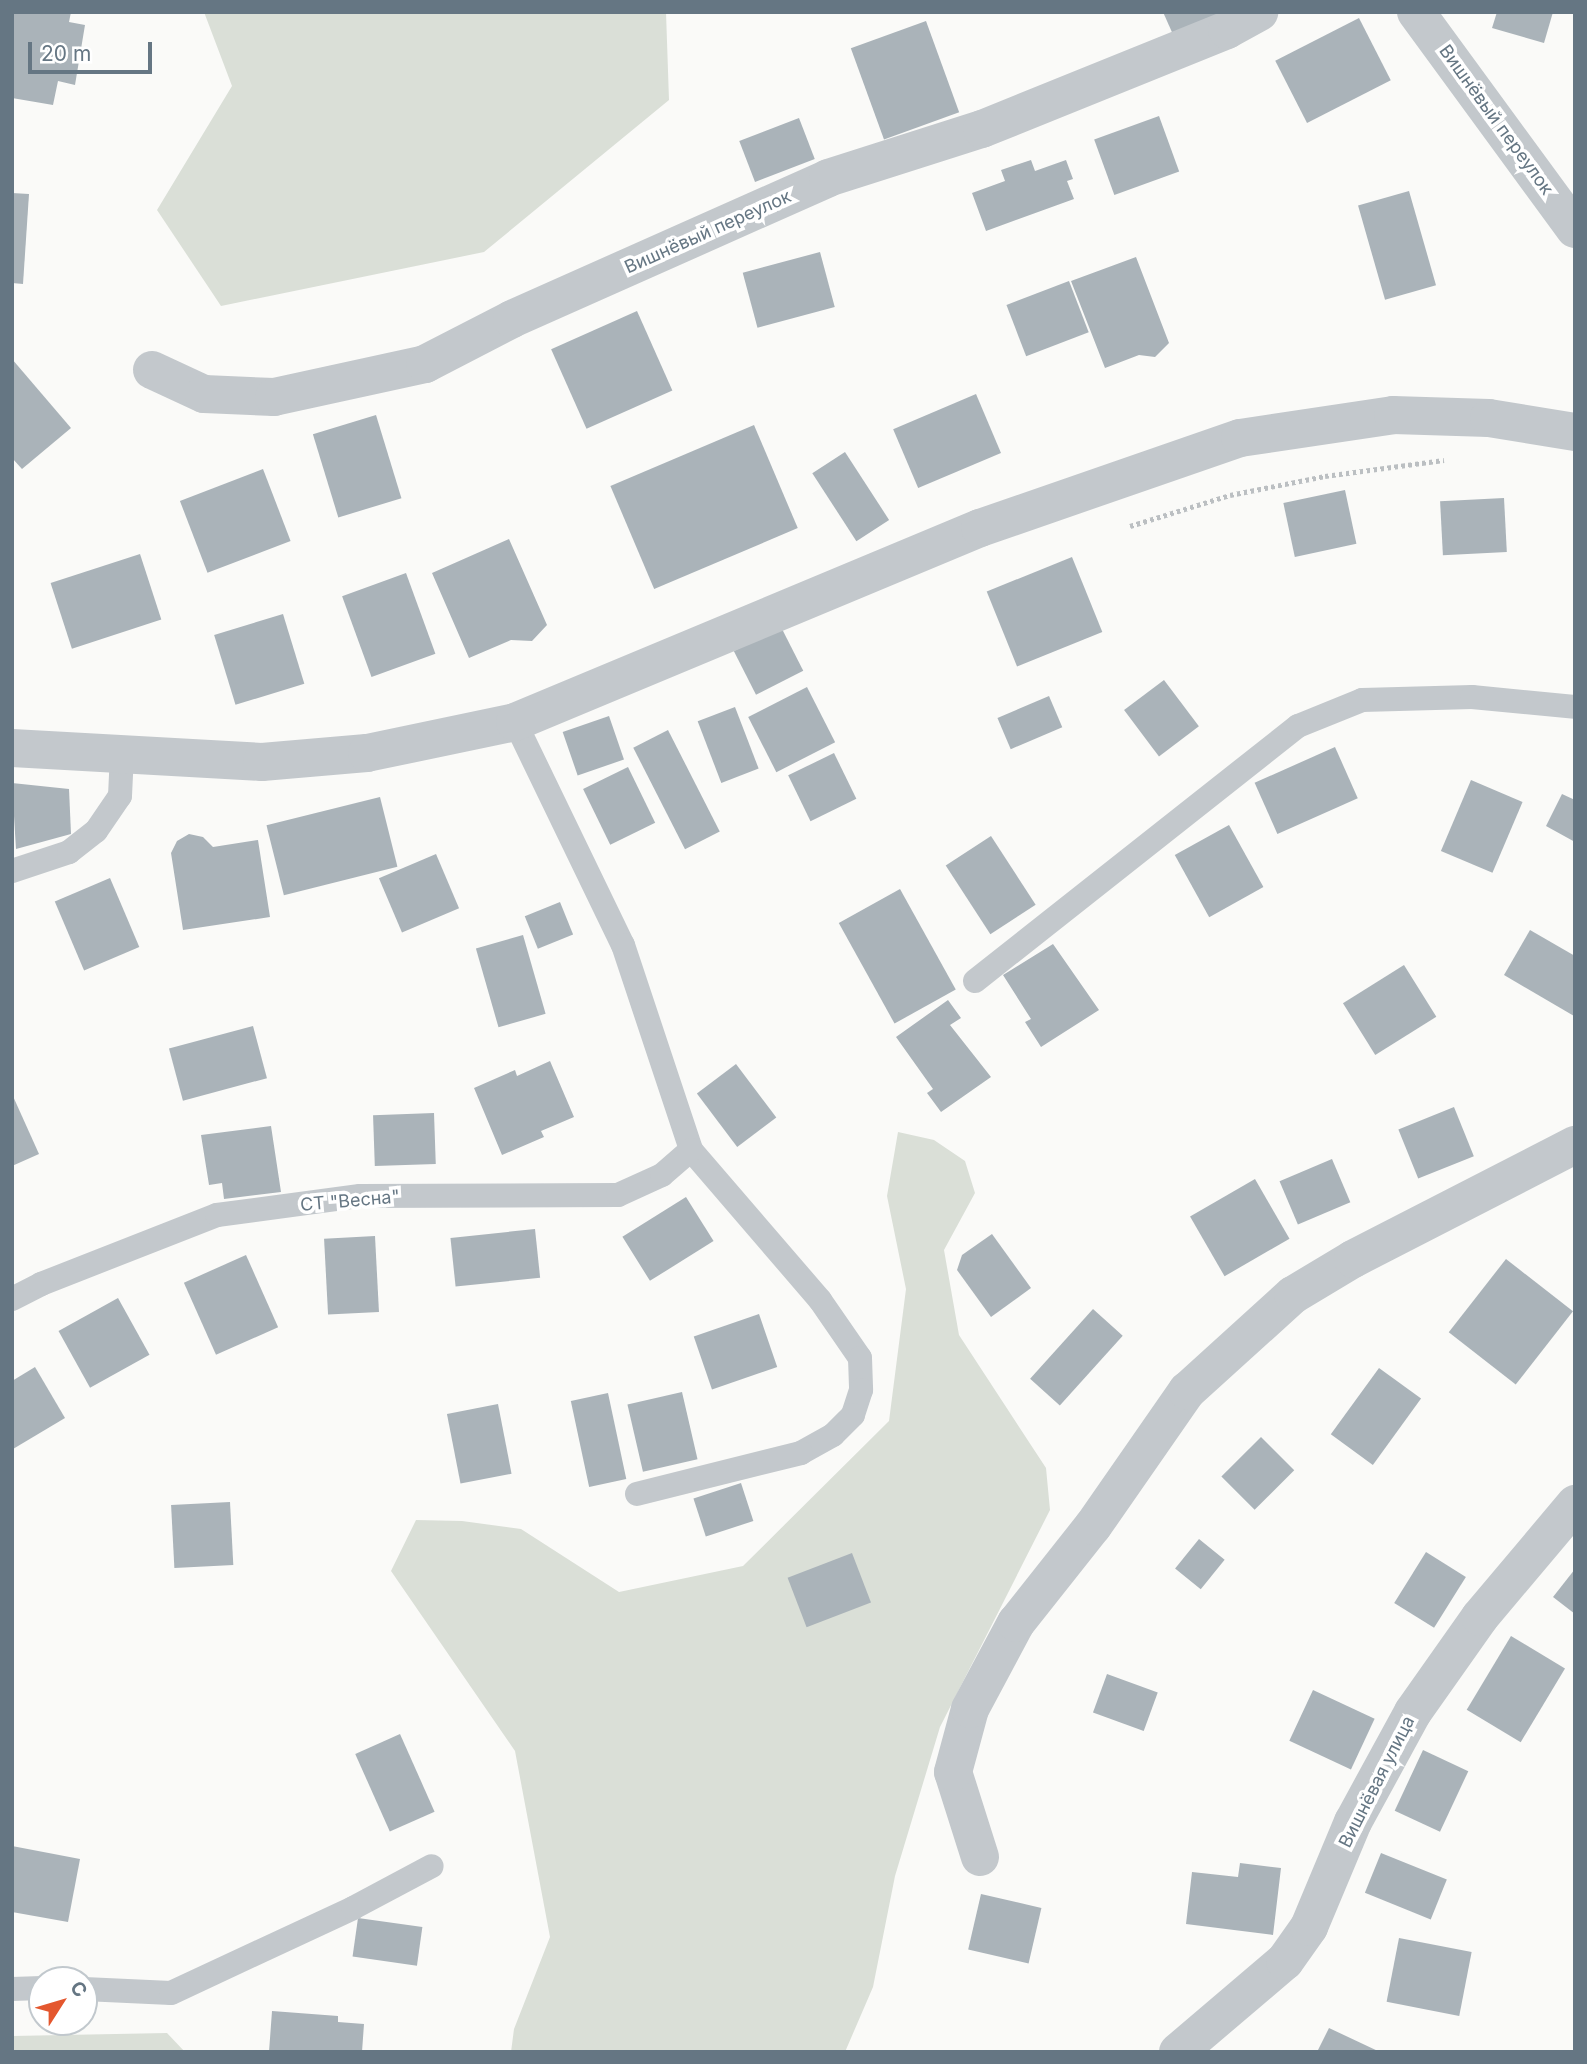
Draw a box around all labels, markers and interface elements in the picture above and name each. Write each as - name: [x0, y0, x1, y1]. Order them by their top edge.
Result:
- scale bar: [32, 28, 156, 72]
- text: 20 m: [41, 41, 91, 66]
- street label: Вишнёвый переулок: [1434, 41, 1558, 199]
- street label: Вишнёвый переулок: [621, 186, 795, 278]
- street label: СТ "Весна": [299, 1186, 401, 1216]
- street label: Вишнёвая улица: [1335, 1713, 1419, 1851]
- north arrow: [28, 1966, 98, 2036]
- text: С: [65, 1977, 92, 2002]

